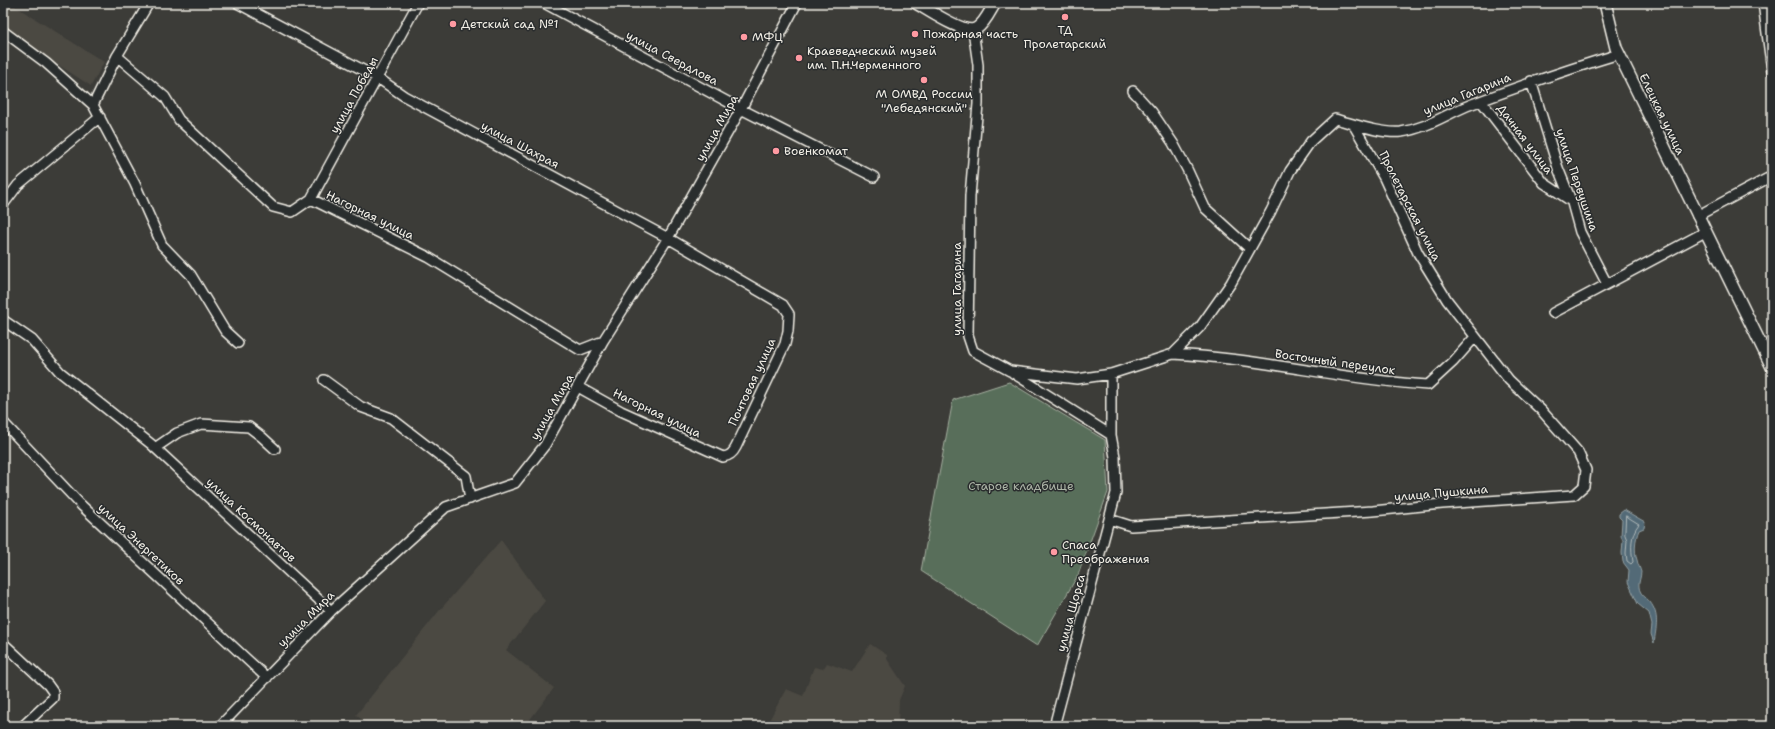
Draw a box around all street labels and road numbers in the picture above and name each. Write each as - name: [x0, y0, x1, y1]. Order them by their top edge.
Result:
- street label: улица Свердлова: [623, 27, 721, 89]
- street label: улица Победы: [326, 54, 382, 136]
- street label: улица Гагарина: [1421, 69, 1514, 119]
- street label: Елецкая улица: [1635, 71, 1689, 158]
- street label: улица Мира: [692, 91, 742, 164]
- street label: Дачная улица: [1493, 101, 1557, 178]
- street label: улица Шахрая: [478, 118, 562, 172]
- street label: улица Первушина: [1552, 126, 1602, 234]
- street label: Пролетарская улица: [1375, 148, 1445, 264]
- street label: Нагорная улица: [323, 187, 417, 244]
- street label: улица Гагарина: [949, 242, 965, 336]
- street label: Почтовая улица: [725, 335, 780, 429]
- street label: Восточный переулок: [1274, 346, 1397, 378]
- street label: улица Мира: [527, 371, 578, 443]
- street label: Нагорная улица: [610, 385, 704, 442]
- street label: улица Космонавтов: [203, 474, 299, 566]
- street label: улица Пушкина: [1393, 481, 1489, 505]
- street label: улица Энергетиков: [94, 500, 188, 588]
- street label: улица Щорса: [1053, 572, 1089, 654]
- street label: улица Мира: [274, 587, 338, 651]

